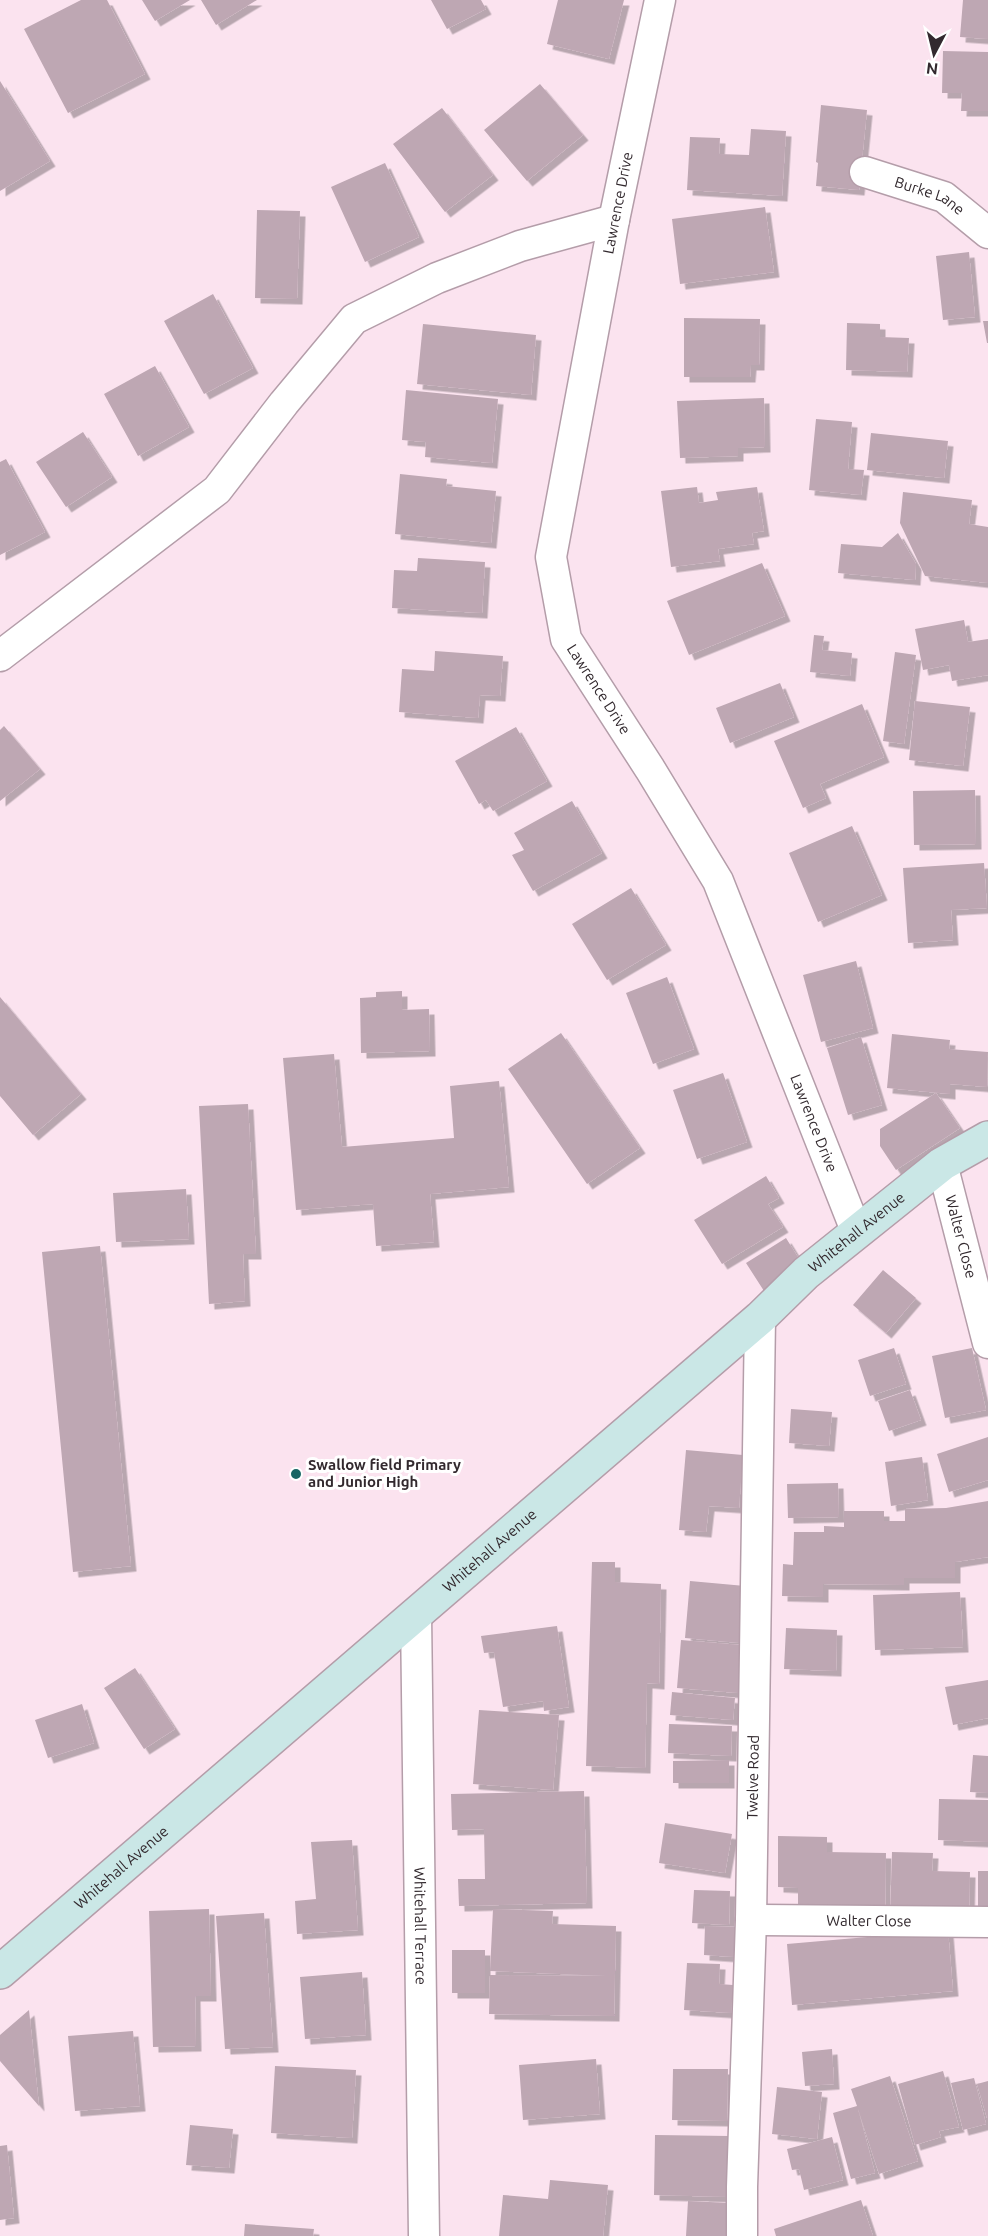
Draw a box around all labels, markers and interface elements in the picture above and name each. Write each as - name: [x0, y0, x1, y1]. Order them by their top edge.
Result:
- north arrow: [904, 24, 964, 84]
- text: N: [925, 59, 939, 79]
- street label: Lawrence Drive: [599, 150, 636, 255]
- street label: Burke Lane: [893, 173, 968, 218]
- street label: Lawrence Drive: [564, 641, 634, 737]
- street label: Lawrence Drive: [787, 1072, 841, 1174]
- street label: Whitehall Avenue: [805, 1188, 908, 1276]
- street label: Walter Close: [942, 1193, 980, 1280]
- place label: Swallow field Primary and Junior High: [308, 1456, 461, 1490]
- marker: Swallow field Primary and Junior High: [289, 1467, 303, 1481]
- street label: Whitehall Avenue: [439, 1505, 540, 1595]
- street label: Twelve Road: [744, 1735, 762, 1820]
- street label: Whitehall Avenue: [71, 1822, 171, 1912]
- street label: Whitehall Terrace: [411, 1867, 430, 1985]
- street label: Walter Close: [826, 1912, 912, 1929]

